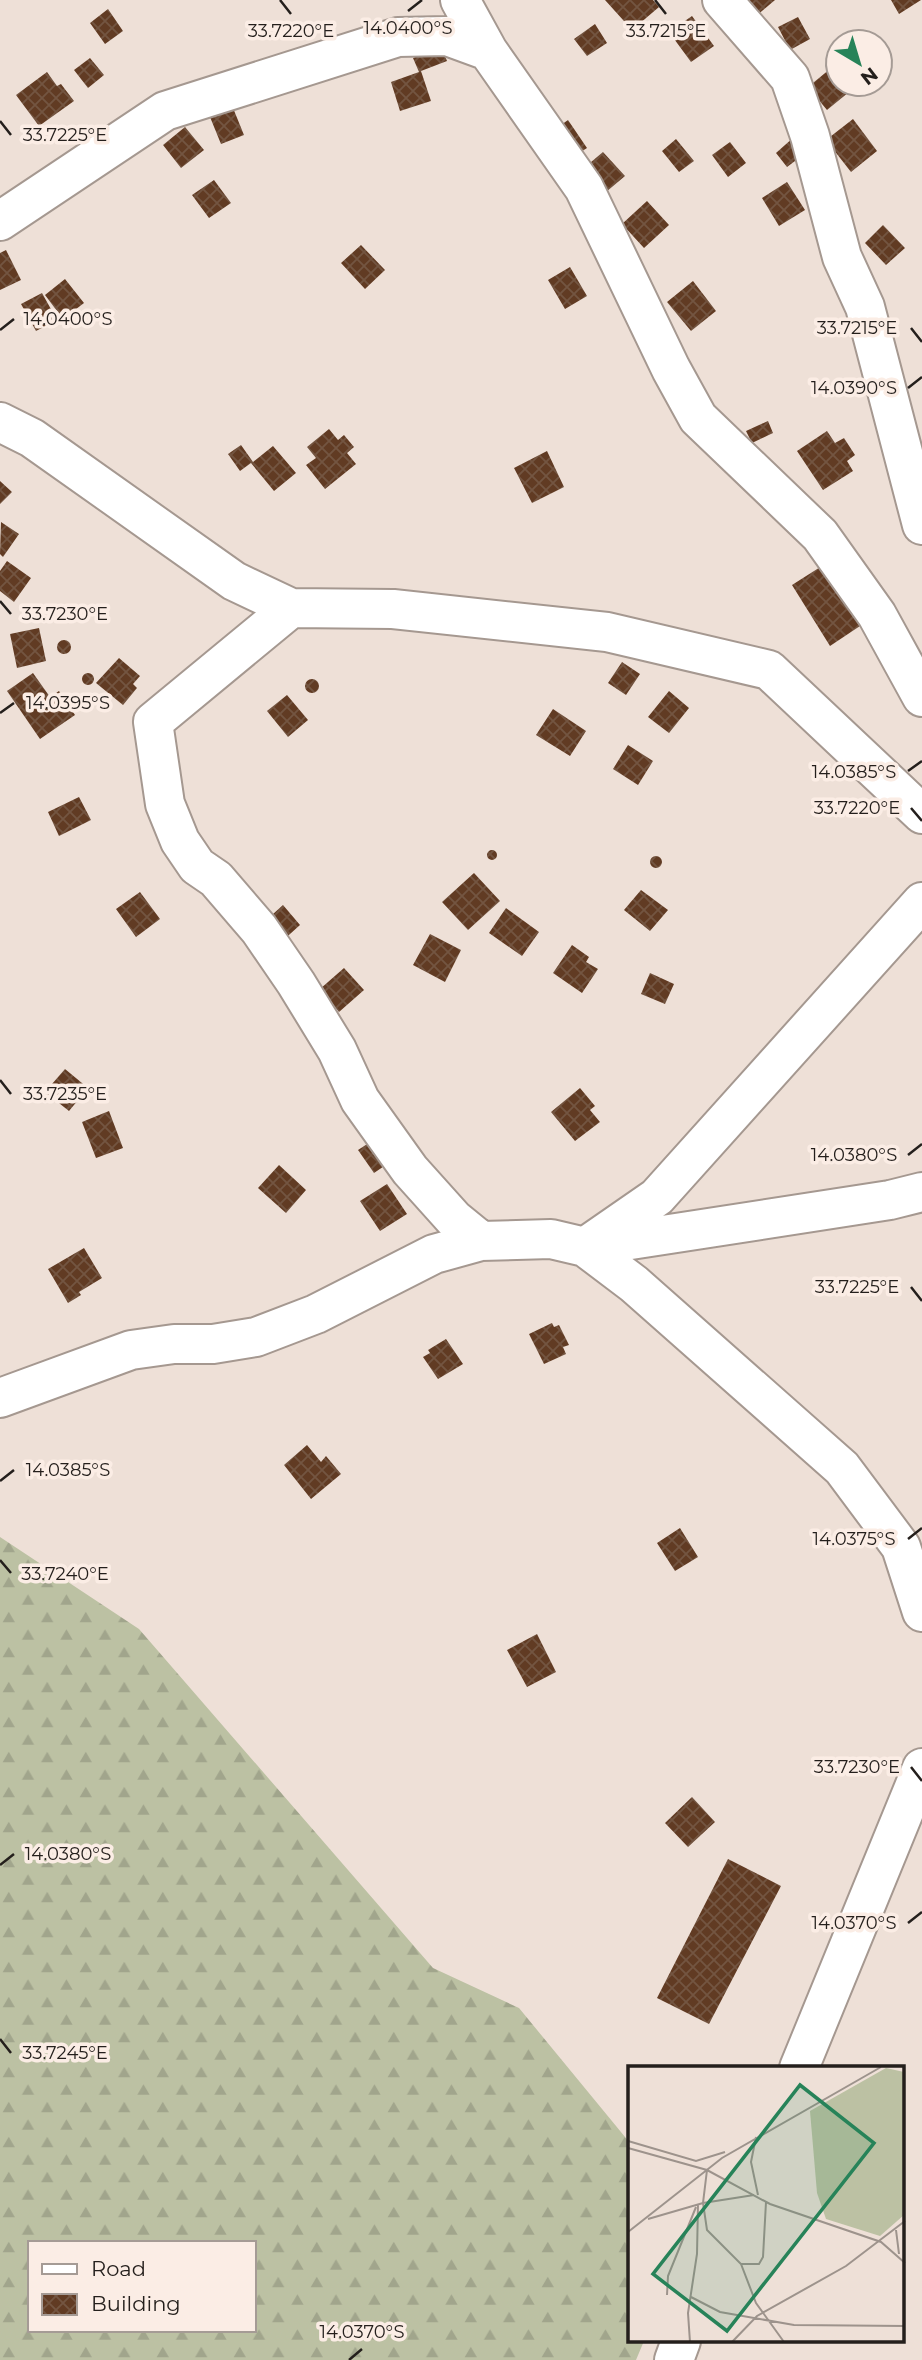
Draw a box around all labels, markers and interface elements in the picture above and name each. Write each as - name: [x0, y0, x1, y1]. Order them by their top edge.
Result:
- text: 14.0400°S: [363, 17, 453, 39]
- text: 33.7220°E: [248, 20, 334, 42]
- text: 33.7215°E: [626, 20, 706, 42]
- north arrow: [824, 28, 894, 98]
- text: N: [856, 62, 882, 90]
- text: 33.7225°E: [23, 124, 107, 146]
- text: 14.0400°S: [23, 308, 113, 330]
- text: 33.7215°E: [817, 317, 897, 339]
- text: 14.0390°S: [811, 377, 897, 399]
- text: 33.7230°E: [22, 603, 108, 625]
- text: 14.0395°S: [26, 692, 110, 714]
- text: 14.0385°S: [812, 761, 896, 783]
- text: 33.7220°E: [814, 797, 900, 819]
- text: 33.7235°E: [23, 1083, 107, 1105]
- text: 14.0380°S: [811, 1144, 897, 1166]
- text: 33.7225°E: [815, 1276, 899, 1298]
- text: 14.0385°S: [26, 1459, 110, 1481]
- text: 14.0375°S: [812, 1528, 896, 1550]
- text: 33.7240°E: [21, 1563, 109, 1585]
- text: 33.7230°E: [814, 1756, 900, 1778]
- text: 14.0380°S: [25, 1843, 111, 1865]
- text: 14.0370°S: [811, 1912, 897, 1934]
- text: 33.7245°E: [22, 2042, 108, 2064]
- inset map: [628, 2066, 904, 2342]
- legend: [28, 2241, 256, 2332]
- text: Road: [91, 2256, 146, 2281]
- text: Building: [91, 2291, 181, 2316]
- text: 14.0370°S: [319, 2321, 405, 2343]

